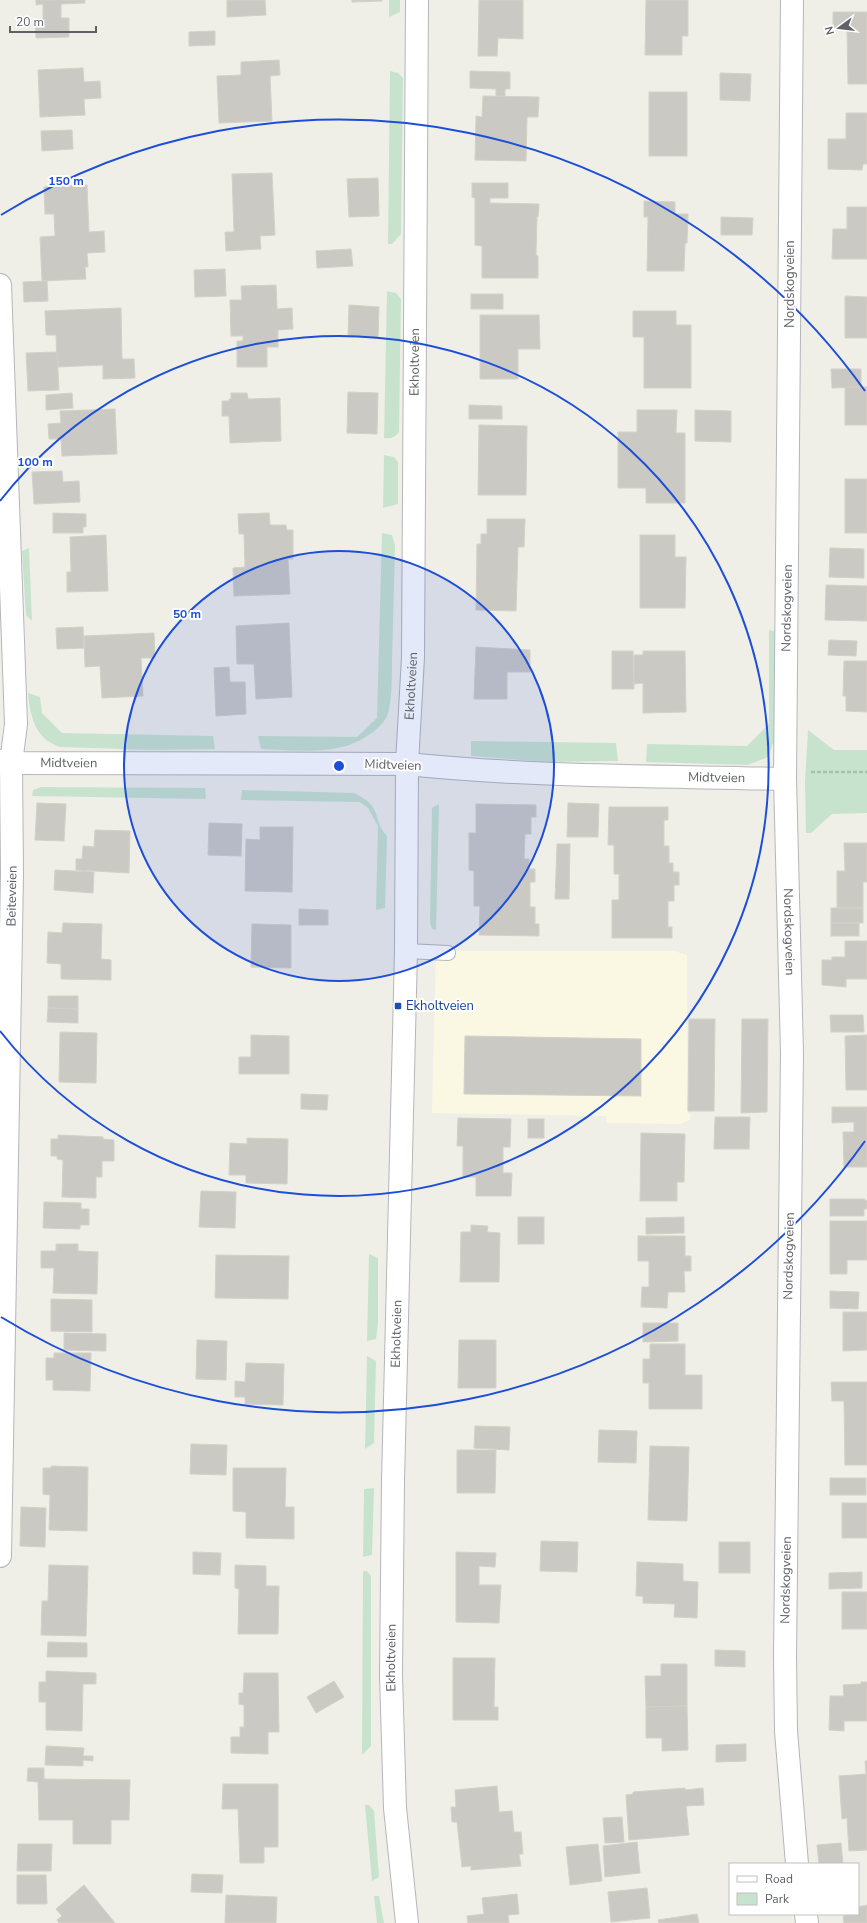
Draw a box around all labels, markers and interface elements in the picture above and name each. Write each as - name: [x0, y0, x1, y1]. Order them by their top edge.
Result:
- scale bar: [10, 8, 96, 34]
- north arrow: [819, 8, 859, 48]
- text: 20 m: [16, 14, 44, 30]
- text: N: [822, 25, 838, 36]
- text: 150 m: [48, 173, 84, 189]
- street label: Nordskogveien: [781, 240, 799, 328]
- street label: Ekholtveien: [406, 328, 424, 396]
- text: 100 m: [17, 454, 53, 470]
- street label: Nordskogveien: [777, 564, 797, 652]
- text: 50 m: [173, 606, 201, 622]
- street label: Ekholtveien: [400, 652, 422, 720]
- street label: Midtveien: [40, 754, 97, 772]
- street label: Midtveien: [364, 755, 422, 775]
- centre of rings: [332, 759, 346, 773]
- street label: Midtveien: [688, 768, 745, 787]
- street label: Beiteveien: [2, 865, 22, 927]
- street label: Nordskogveien: [779, 888, 799, 976]
- place label: Ekholtveien: [406, 997, 474, 1015]
- marker: Ekholtveien: [393, 1001, 403, 1011]
- street label: Nordskogveien: [779, 1212, 799, 1300]
- street label: Ekholtveien: [387, 1300, 406, 1368]
- street label: Nordskogveien: [776, 1536, 796, 1624]
- street label: Ekholtveien: [382, 1624, 401, 1692]
- legend: [729, 1863, 859, 1915]
- text: Road: [765, 1871, 793, 1887]
- text: Park: [765, 1891, 790, 1907]

